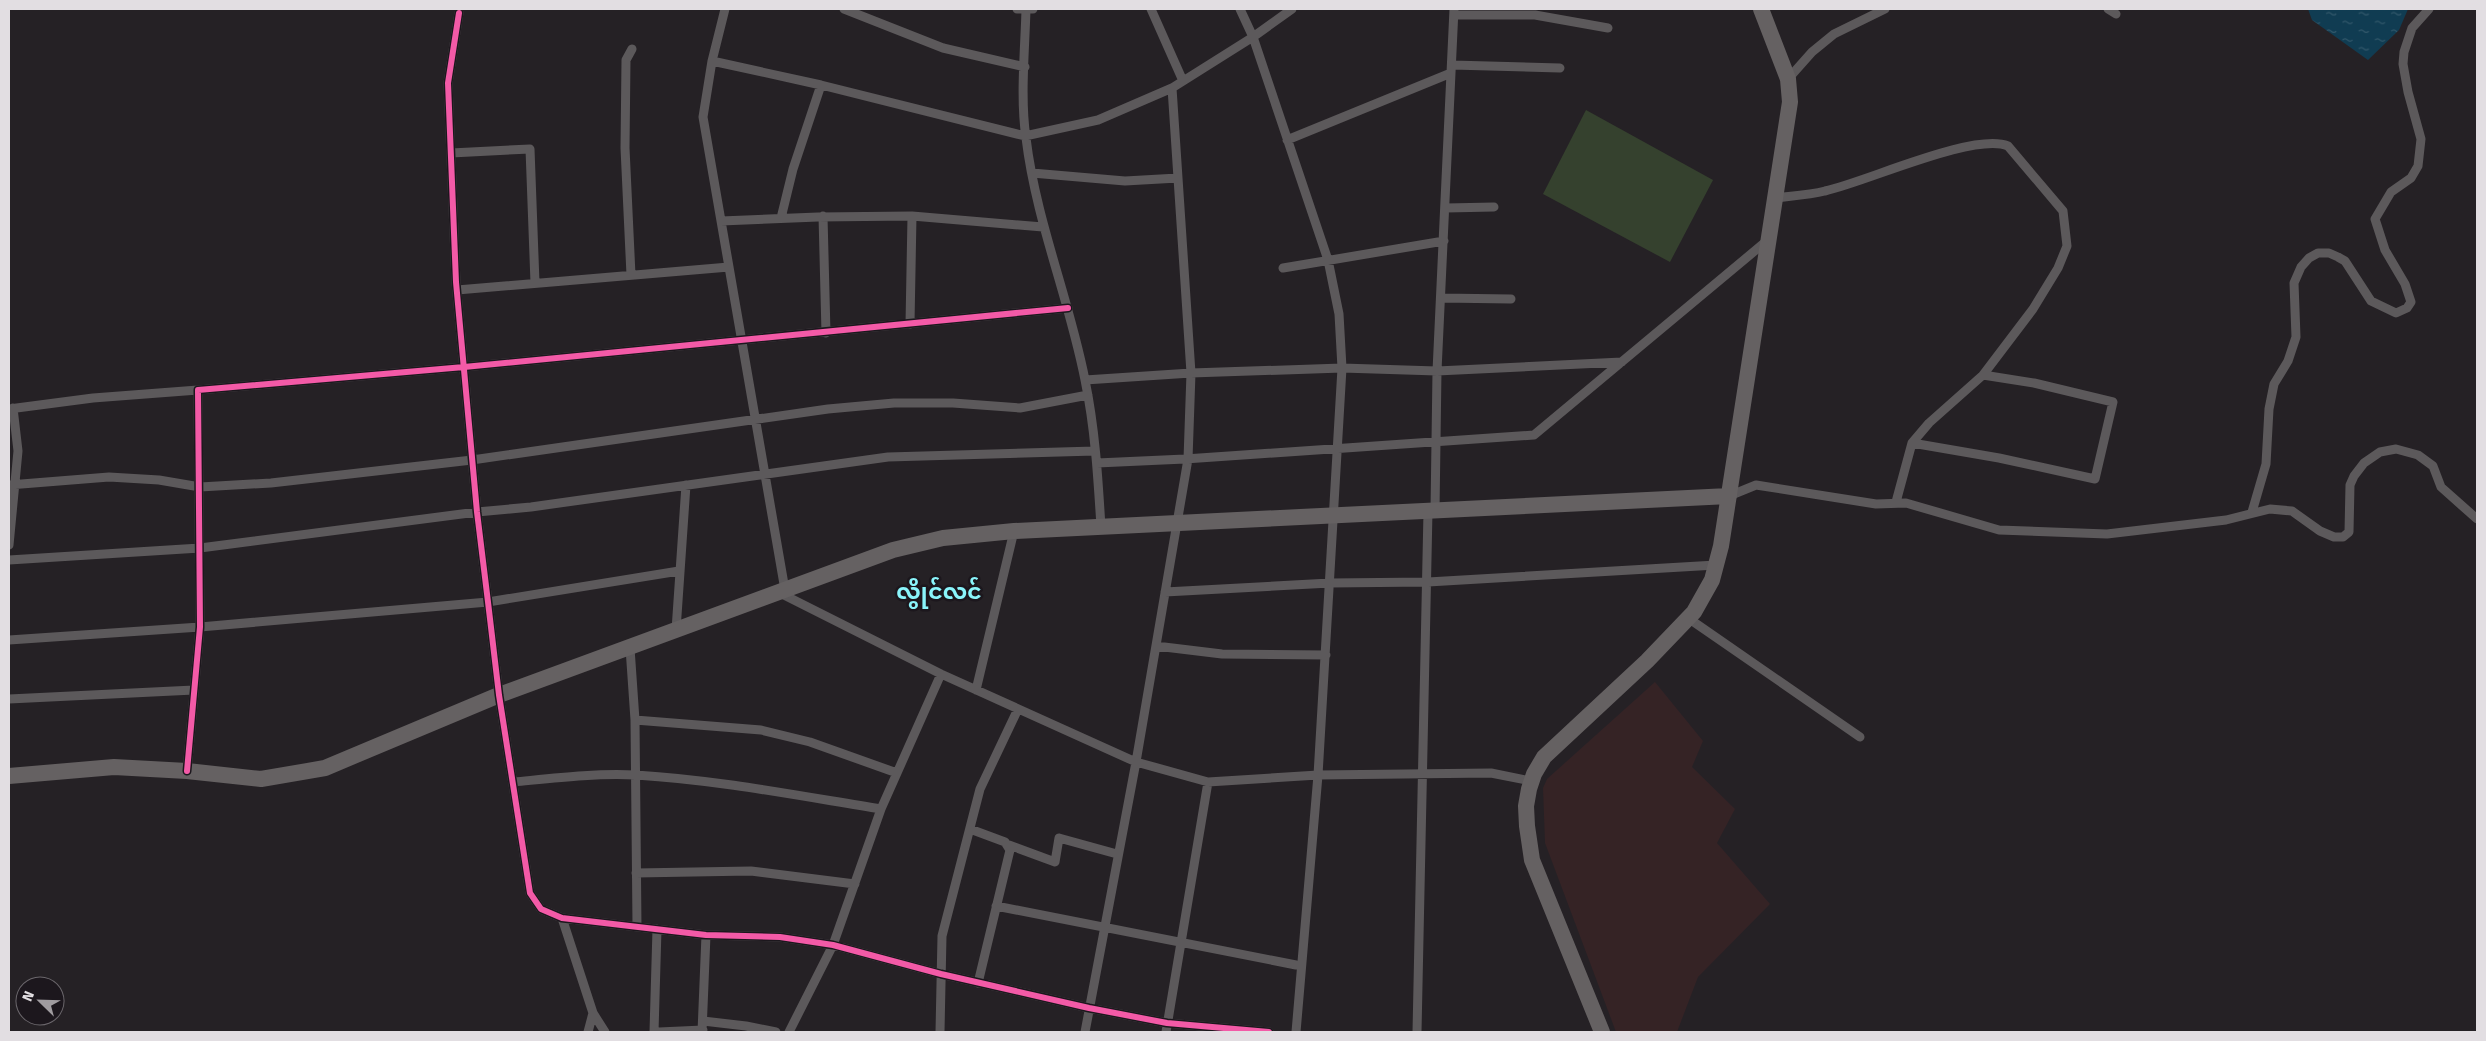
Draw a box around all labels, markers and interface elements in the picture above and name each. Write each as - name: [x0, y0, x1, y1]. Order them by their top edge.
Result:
- district label: လွိုင်လင်: [896, 576, 982, 609]
- north arrow: [15, 976, 65, 1026]
- text: N: [19, 989, 38, 1004]

